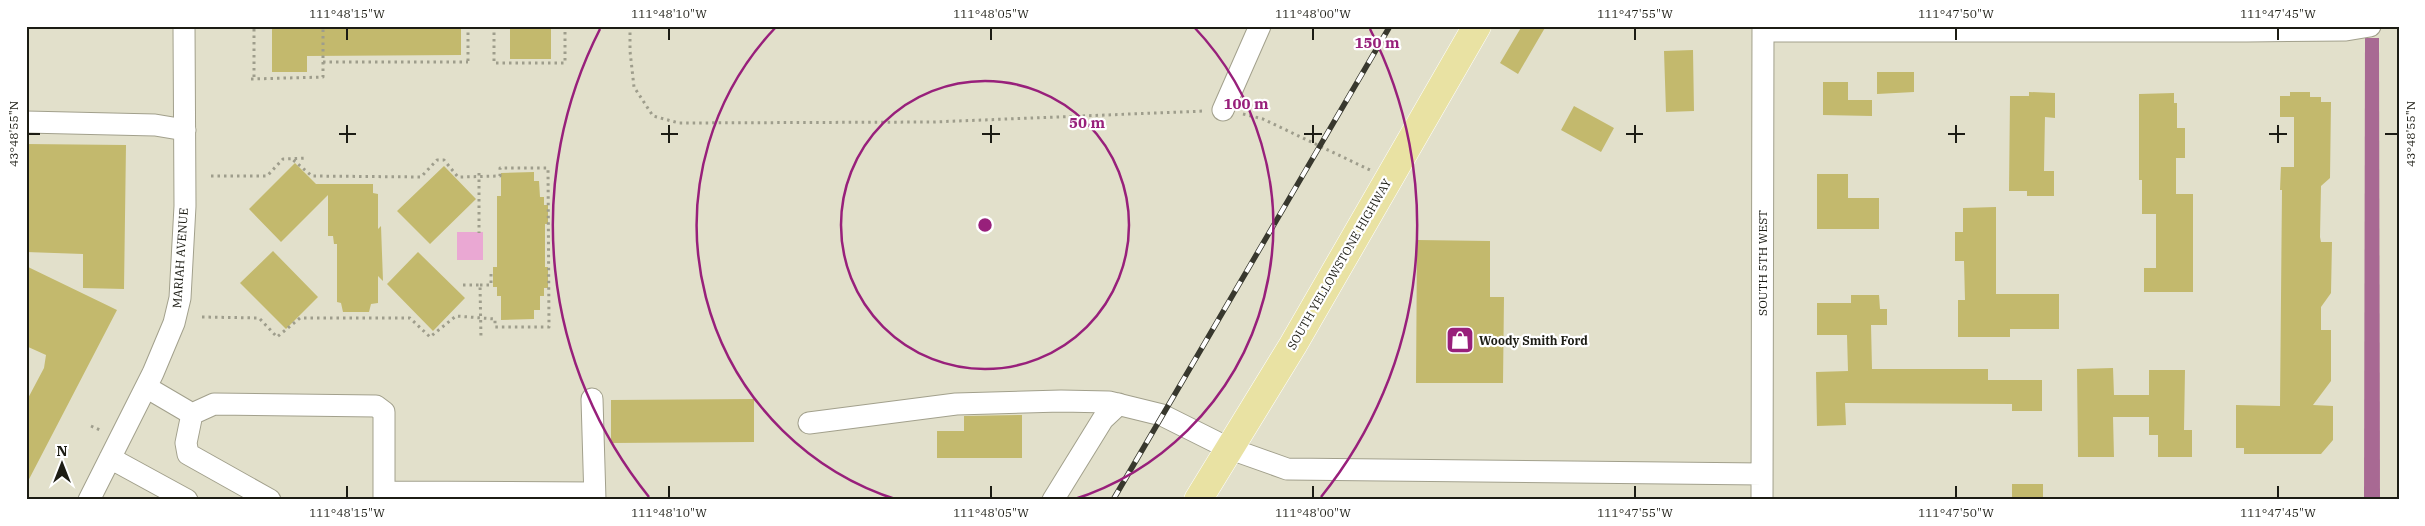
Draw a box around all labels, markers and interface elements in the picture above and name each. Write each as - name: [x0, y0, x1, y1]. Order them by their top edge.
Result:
- text: 111°48'15"W: [309, 6, 385, 21]
- text: 111°48'10"W: [631, 6, 707, 21]
- text: 111°48'05"W: [953, 6, 1029, 21]
- text: 111°48'00"W: [1275, 6, 1351, 21]
- text: 111°47'55"W: [1597, 6, 1673, 21]
- text: 111°47'50"W: [1918, 6, 1994, 21]
- text: 111°47'45"W: [2240, 6, 2316, 21]
- text: 150 m: [1354, 33, 1400, 52]
- text: 100 m: [1223, 94, 1269, 113]
- text: 43°48'55"N: [6, 101, 21, 167]
- text: 43°48'55"N: [2403, 101, 2418, 167]
- text: 50 m: [1069, 113, 1105, 132]
- street label: SOUTH YELLOWSTONE HIGHWAY: [1284, 176, 1394, 352]
- street label: MARIAH AVENUE: [169, 207, 191, 309]
- street label: SOUTH 5TH WEST: [1755, 210, 1770, 316]
- centre of rings: [976, 216, 994, 234]
- shop icon: Woody Smith Ford: [1445, 325, 1475, 355]
- place label: Woody Smith Ford: [1479, 333, 1588, 348]
- north arrow: [38, 438, 88, 488]
- text: N: [56, 442, 68, 460]
- text: 111°48'15"W: [309, 505, 385, 520]
- text: 111°48'10"W: [631, 505, 707, 520]
- text: 111°48'05"W: [953, 505, 1029, 520]
- text: 111°48'00"W: [1275, 505, 1351, 520]
- text: 111°47'55"W: [1597, 505, 1673, 520]
- text: 111°47'50"W: [1918, 505, 1994, 520]
- text: 111°47'45"W: [2240, 505, 2316, 520]

